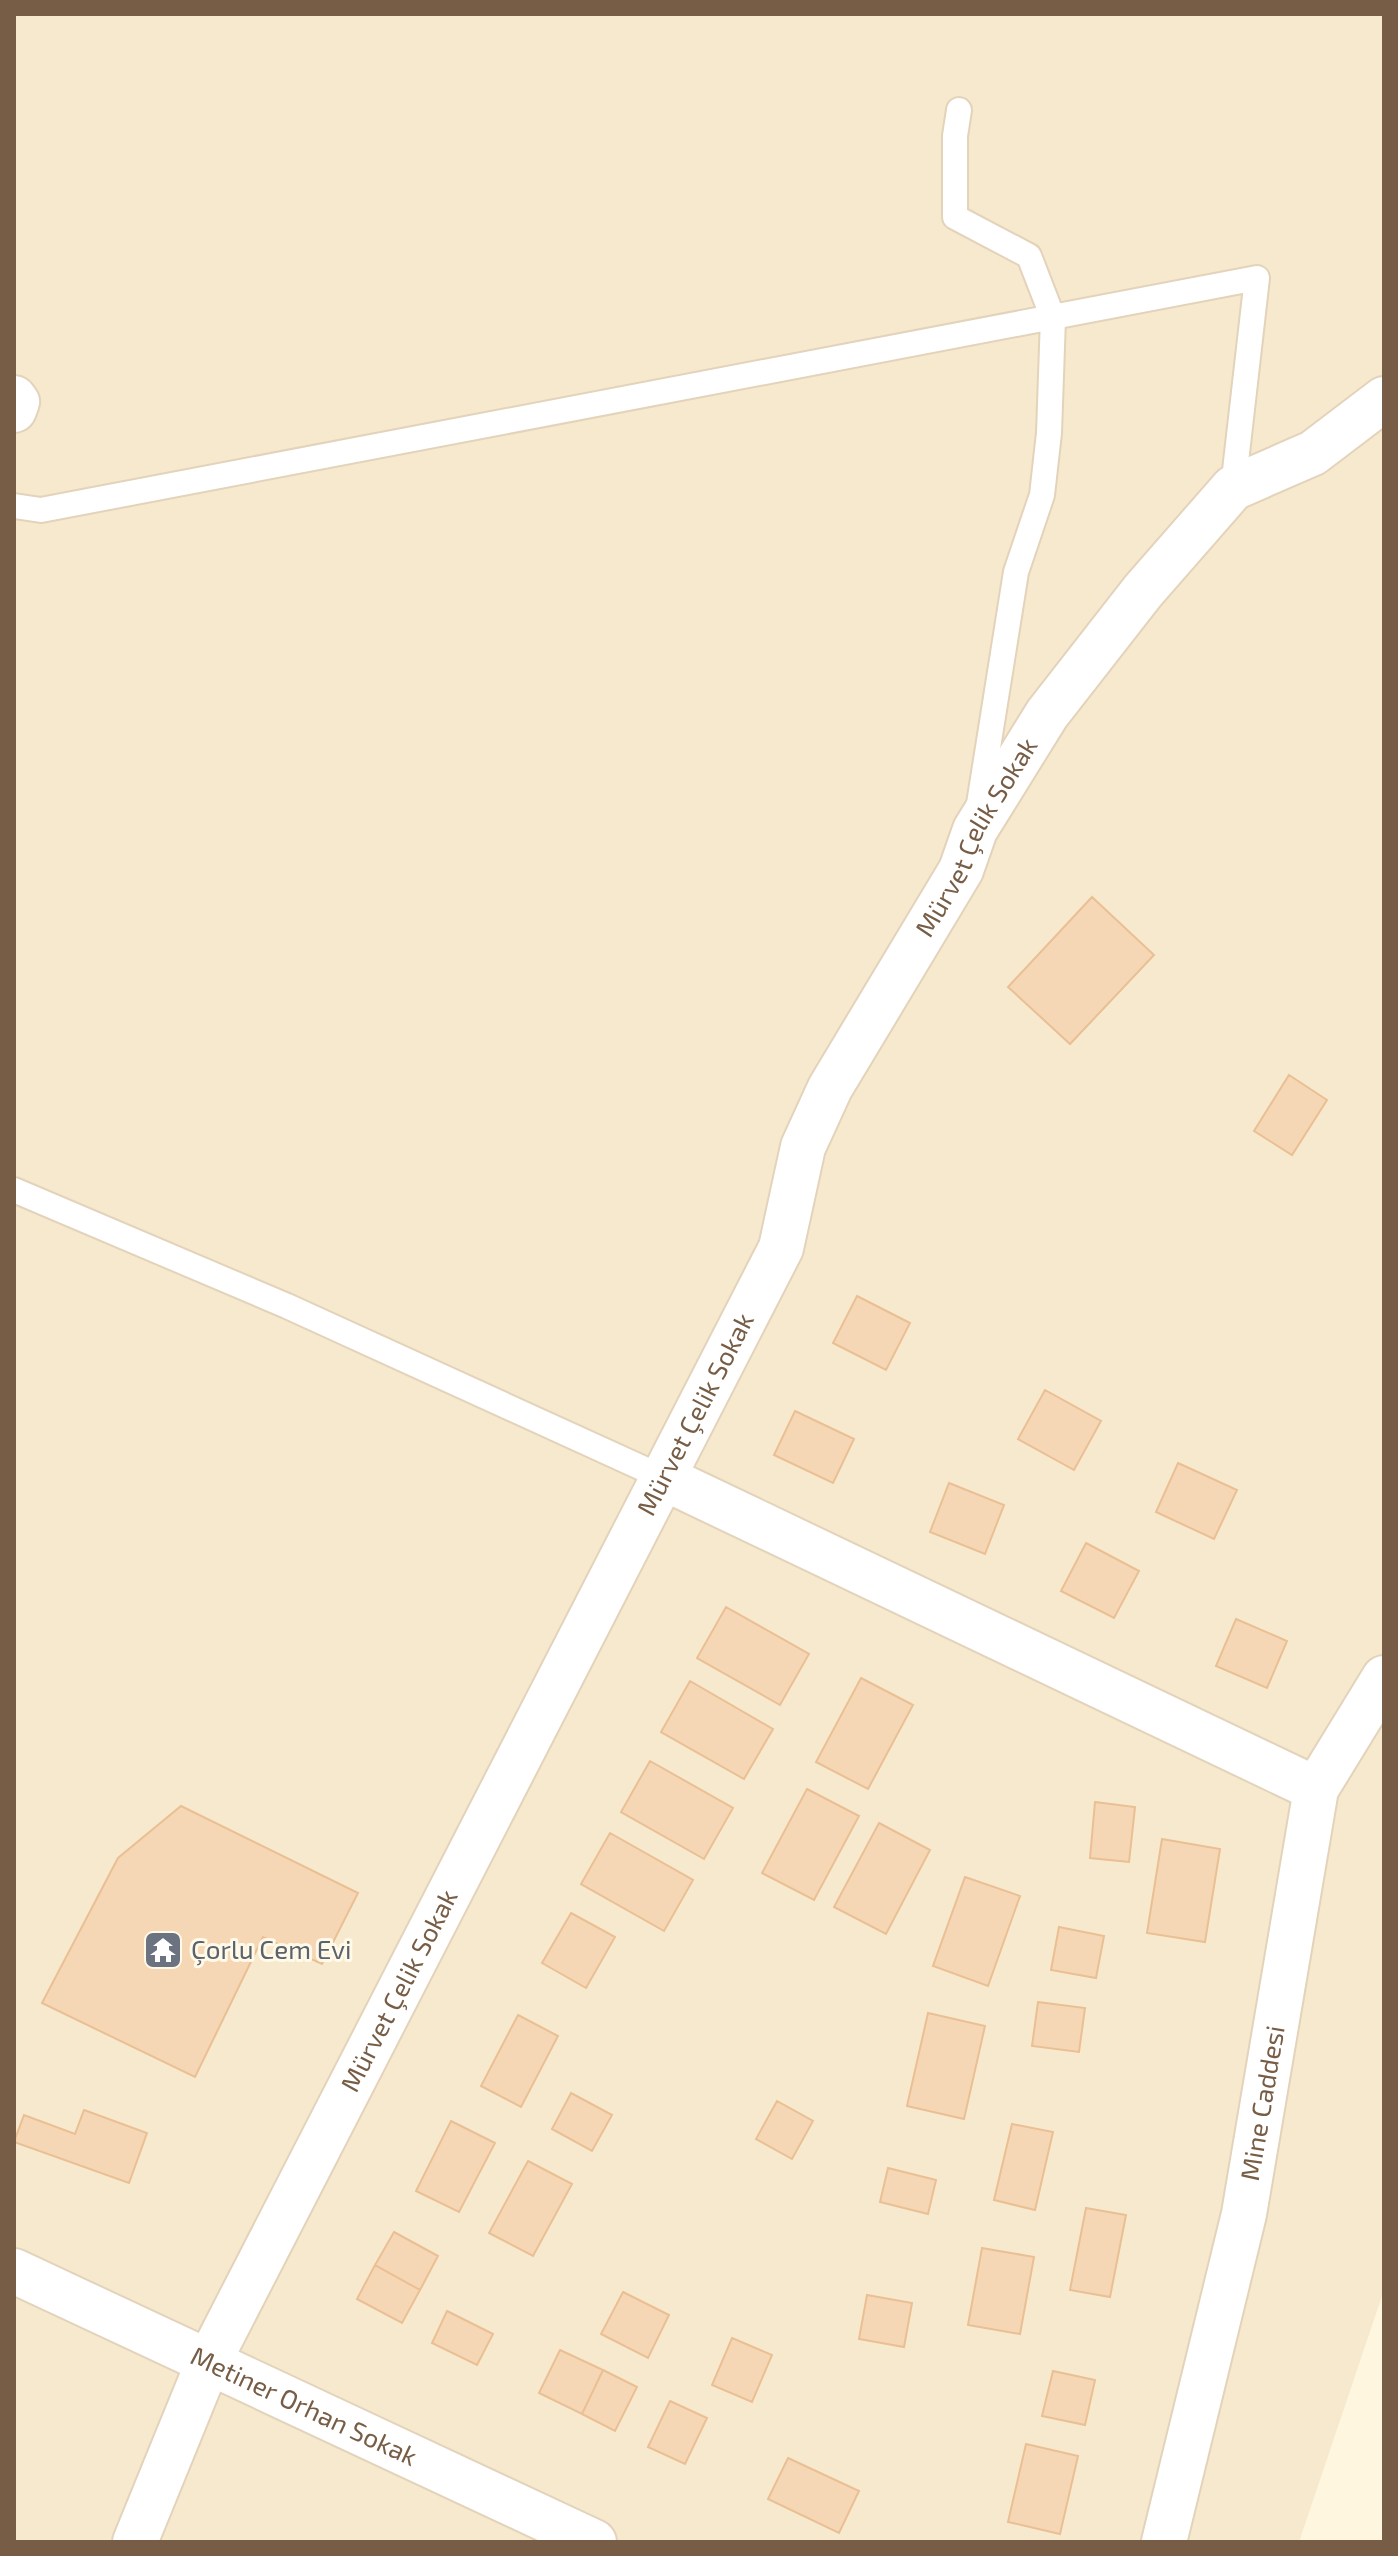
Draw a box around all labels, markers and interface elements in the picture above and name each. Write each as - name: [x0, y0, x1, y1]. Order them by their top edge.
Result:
- street label: Mürvet Çelik Sokak: [908, 731, 1043, 942]
- street label: Mürvet Çelik Sokak: [629, 1307, 759, 1520]
- street label: Mürvet Çelik Sokak: [333, 1884, 463, 2096]
- temple icon: Çorlu Cem Evi: [142, 1929, 184, 1971]
- place label: Çorlu Cem Evi: [191, 1933, 352, 1966]
- street label: Mine Caddesi: [1233, 2023, 1290, 2183]
- street label: Metiner Orhan Sokak: [186, 2339, 423, 2471]

